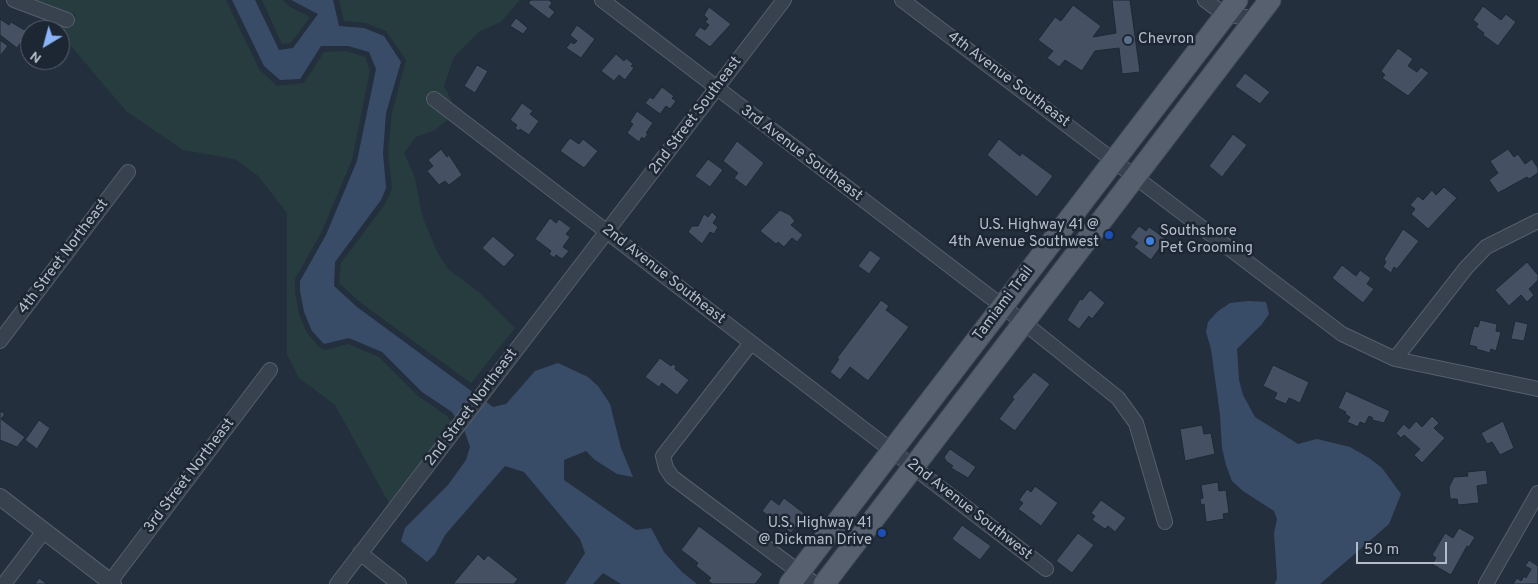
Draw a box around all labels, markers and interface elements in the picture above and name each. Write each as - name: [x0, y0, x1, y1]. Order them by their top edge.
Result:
- north arrow: [20, 20, 70, 70]
- street label: 4th Avenue Southeast: [943, 28, 1073, 132]
- place label: Chevron: [1138, 31, 1194, 49]
- marker: Chevron: [1122, 34, 1134, 46]
- text: N: [27, 47, 45, 66]
- street label: 2nd Street Southeast: [646, 54, 746, 178]
- street label: 3rd Avenue Southeast: [736, 102, 866, 206]
- street label: 4th Street Northeast: [15, 196, 113, 318]
- place label: U.S. Highway 41 @ 4th Avenue Southwest: [948, 217, 1099, 252]
- street label: 2nd Avenue Southeast: [598, 221, 728, 329]
- place label: Southshore Pet Grooming: [1160, 223, 1253, 258]
- marker: U.S. Highway 41 @ 4th Avenue Southwest: [1103, 229, 1115, 241]
- marker: Southshore Pet Grooming: [1144, 235, 1156, 247]
- street label: Tamiami Trail: [970, 263, 1038, 345]
- street label: 2nd Street Northeast: [422, 346, 522, 470]
- street label: 3rd Street Northeast: [141, 415, 239, 537]
- street label: 2nd Avenue Southwest: [903, 456, 1035, 564]
- place label: U.S. Highway 41 @ Dickman Drive: [758, 515, 872, 550]
- marker: U.S. Highway 41 @ Dickman Drive: [876, 527, 888, 539]
- scale bar: [1358, 532, 1449, 564]
- text: 50 m: [1364, 541, 1399, 560]

